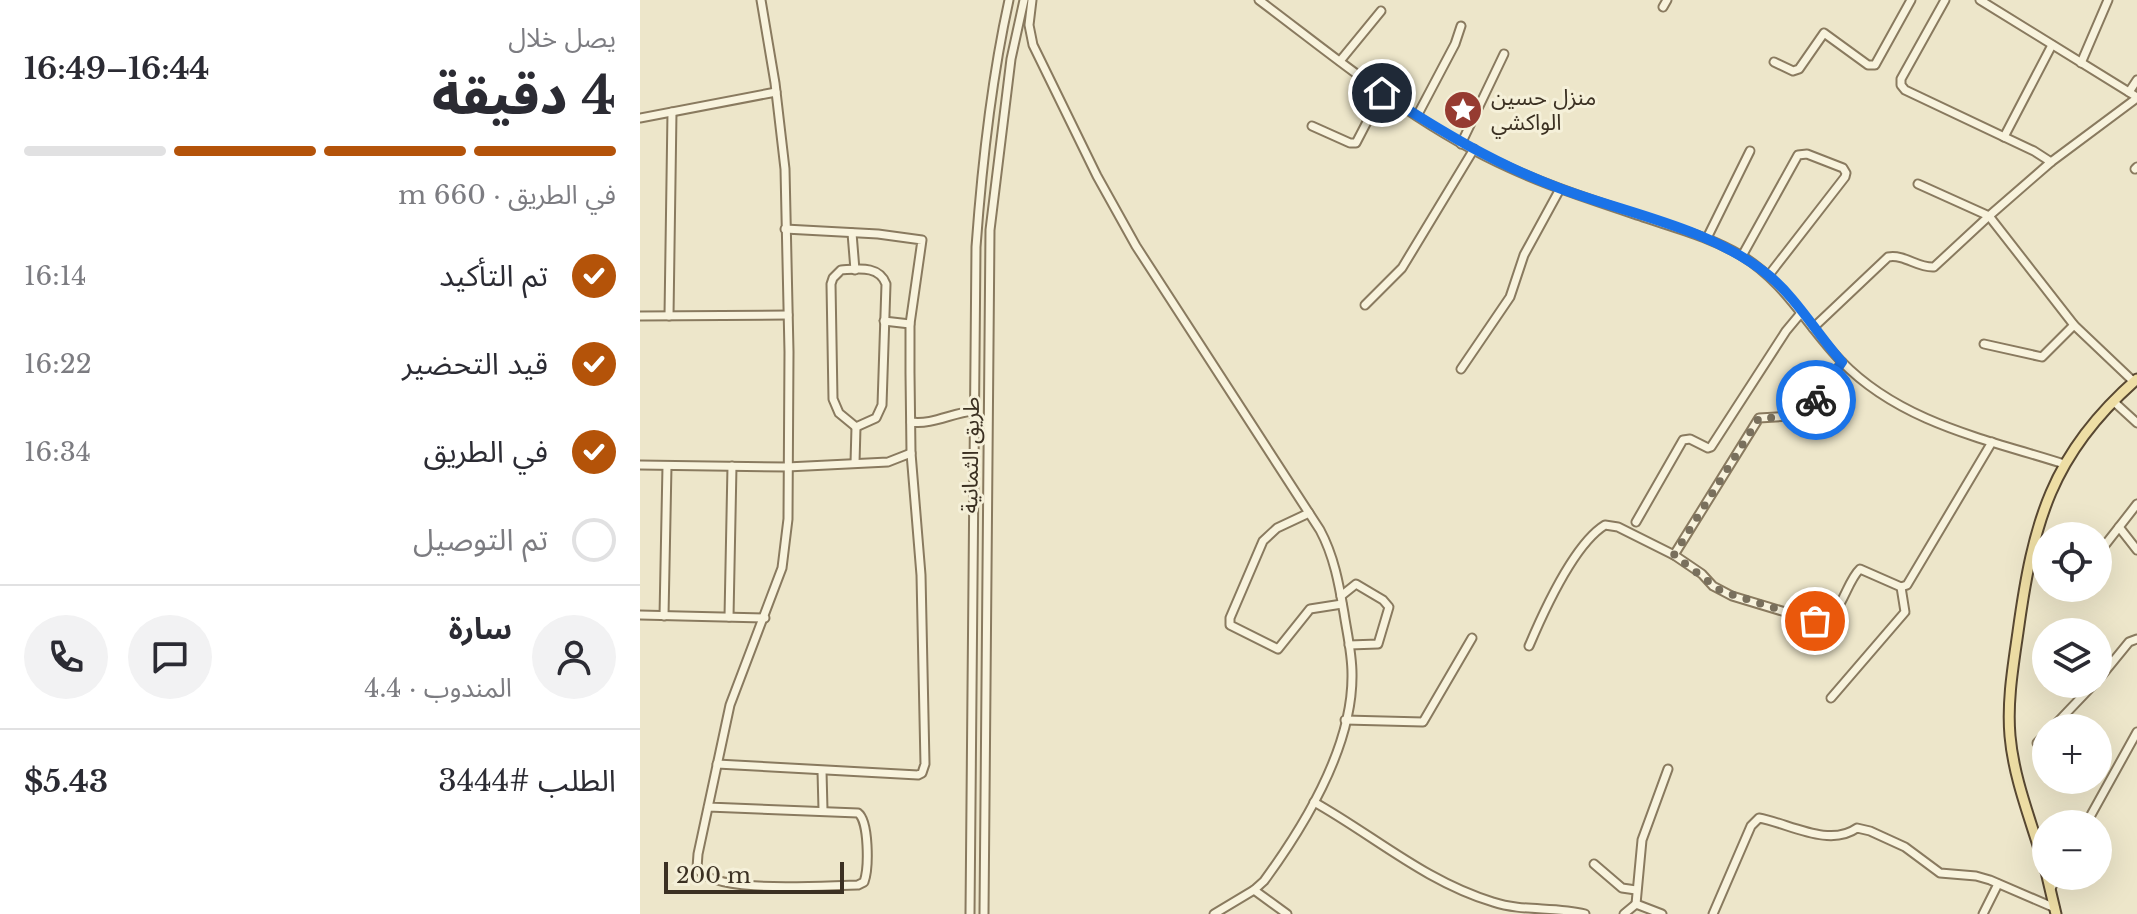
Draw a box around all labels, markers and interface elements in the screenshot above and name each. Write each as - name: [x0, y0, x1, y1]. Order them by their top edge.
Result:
- text: يصل خلال: [508, 22, 616, 54]
- text: 16:44–16:49: [24, 50, 210, 87]
- pin: [1348, 59, 1416, 127]
- text: 4 دقيقة: [432, 64, 616, 128]
- icon: home: [1360, 71, 1404, 115]
- place label: منزل حسين الواكشي: [1491, 84, 1596, 139]
- place icon: منزل حسين الواكشي: [1442, 89, 1484, 131]
- text: في الطريق · 660 m: [398, 179, 616, 211]
- icon: check: [572, 254, 616, 298]
- text: تم التأكيد: [439, 257, 548, 294]
- text: 16:14: [24, 260, 87, 292]
- icon: check: [572, 342, 616, 386]
- text: قيد التحضير: [402, 345, 548, 382]
- text: 16:22: [24, 348, 92, 380]
- courier: [1776, 360, 1856, 440]
- icon: bike: [1794, 378, 1838, 422]
- street label: طريق الثمانية: [956, 396, 985, 514]
- icon: check: [572, 430, 616, 474]
- text: في الطريق: [423, 433, 548, 470]
- text: 16:34: [24, 436, 91, 468]
- text: تم التوصيل: [413, 521, 548, 558]
- map controls: [2032, 522, 2112, 890]
- button: locate: [2032, 522, 2112, 602]
- pin: [1781, 587, 1849, 655]
- icon: bag: [1793, 599, 1837, 643]
- text: سارة: [449, 610, 512, 647]
- button: phone: [24, 615, 108, 699]
- button: chat: [128, 615, 212, 699]
- button: person: [532, 615, 616, 699]
- button: layers: [2032, 618, 2112, 698]
- text: المندوب · 4.4: [364, 672, 512, 704]
- button: +: [2032, 714, 2112, 794]
- text: الطلب #3444: [438, 762, 616, 799]
- text: $5.43: [24, 763, 108, 800]
- button: −: [2032, 810, 2112, 890]
- scale bar: [664, 858, 844, 894]
- text: 200 m: [676, 862, 751, 889]

